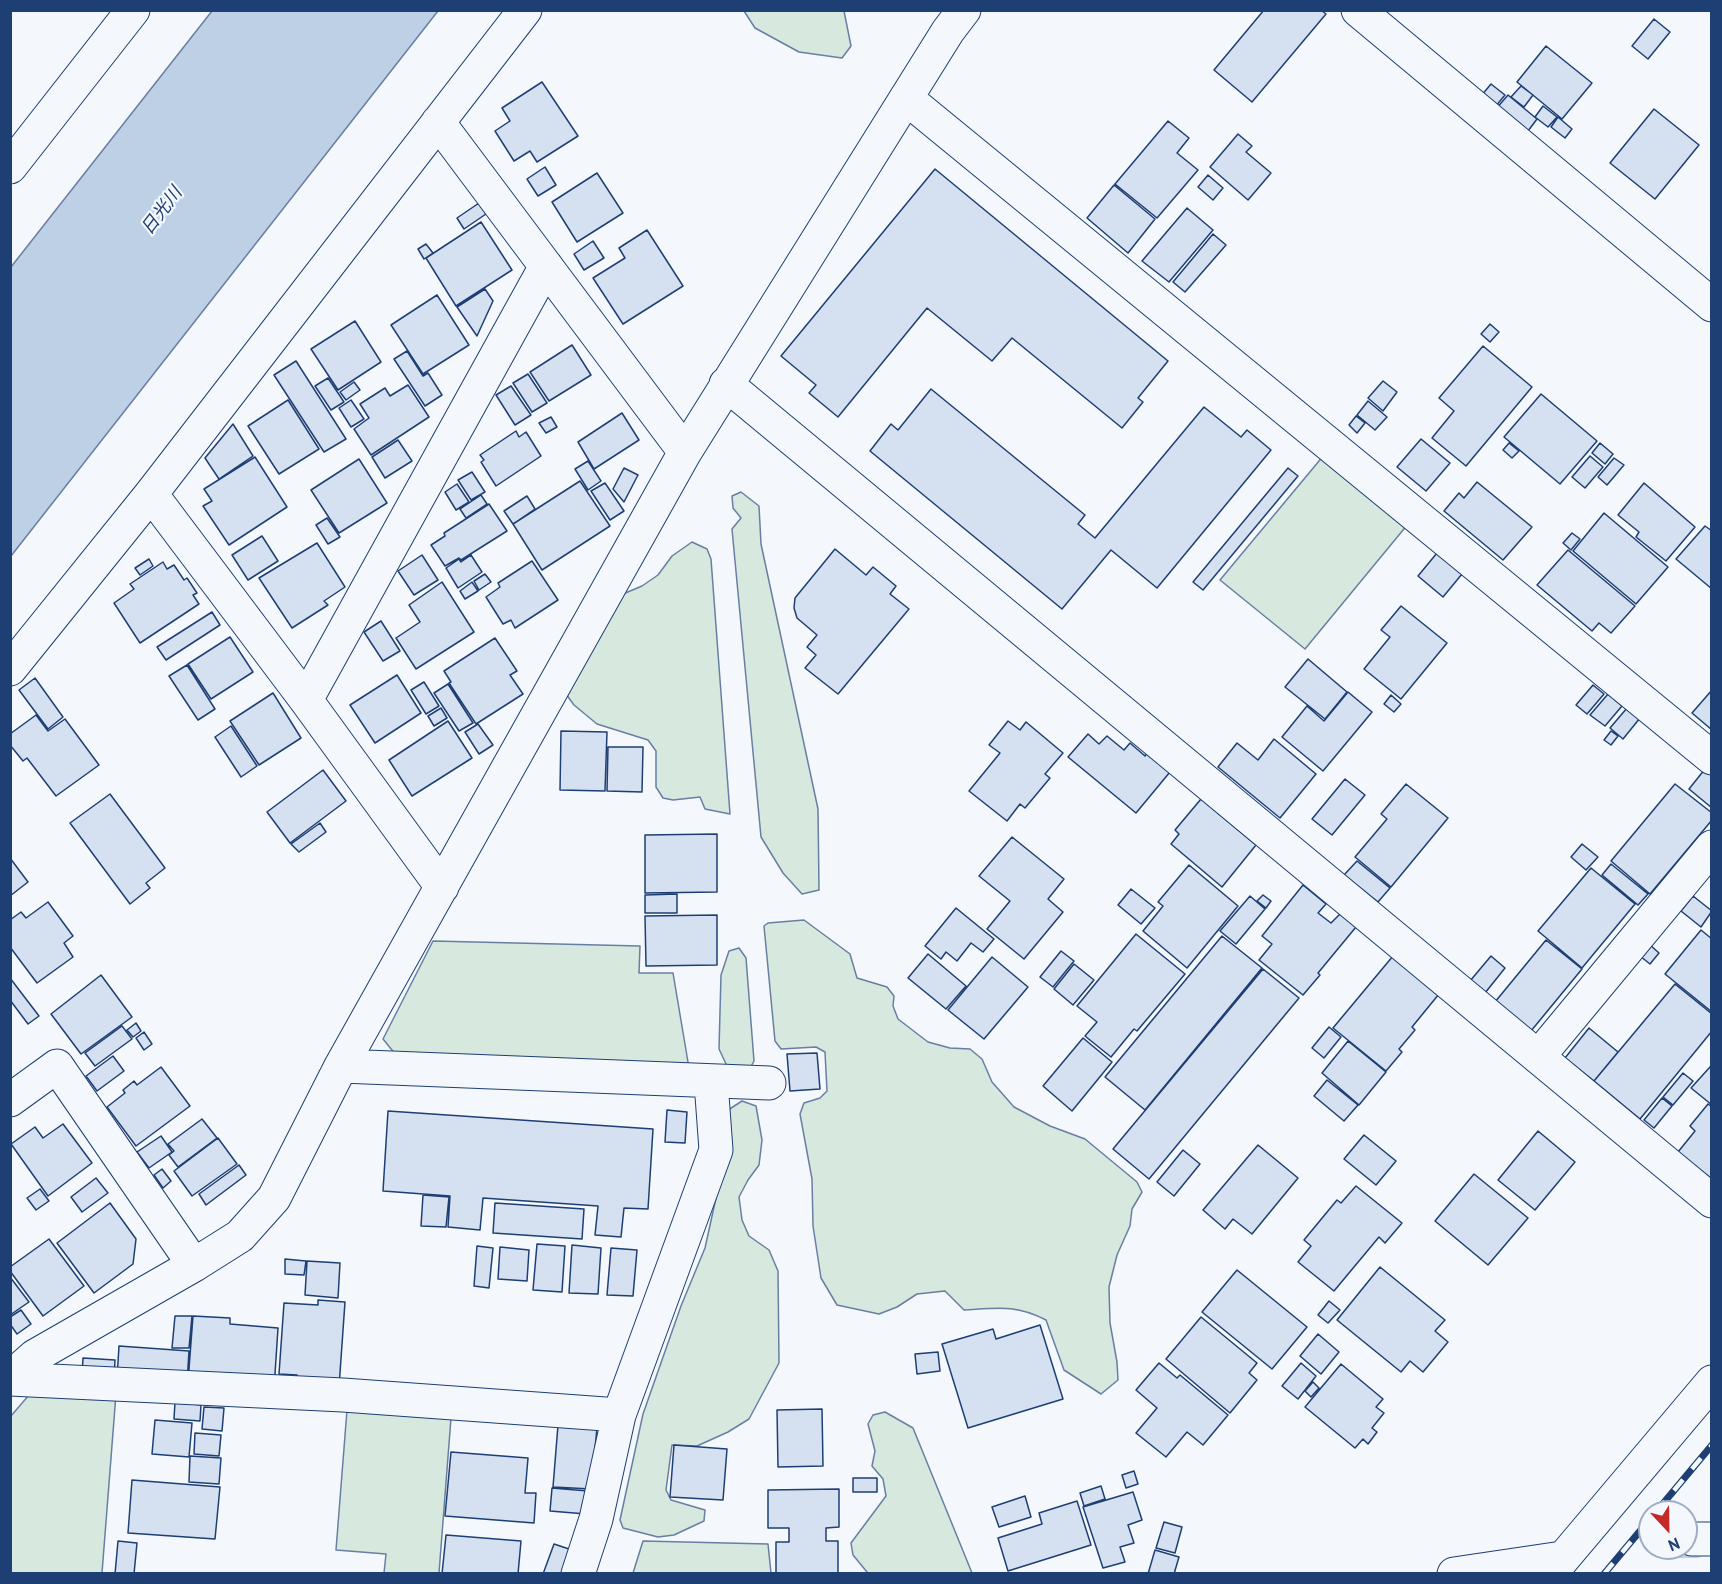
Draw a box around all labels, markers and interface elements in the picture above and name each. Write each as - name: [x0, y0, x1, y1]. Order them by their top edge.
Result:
- water label: 日光川: [137, 183, 187, 239]
- north arrow: [1638, 1500, 1698, 1560]
- text: N: [1665, 1534, 1683, 1556]

